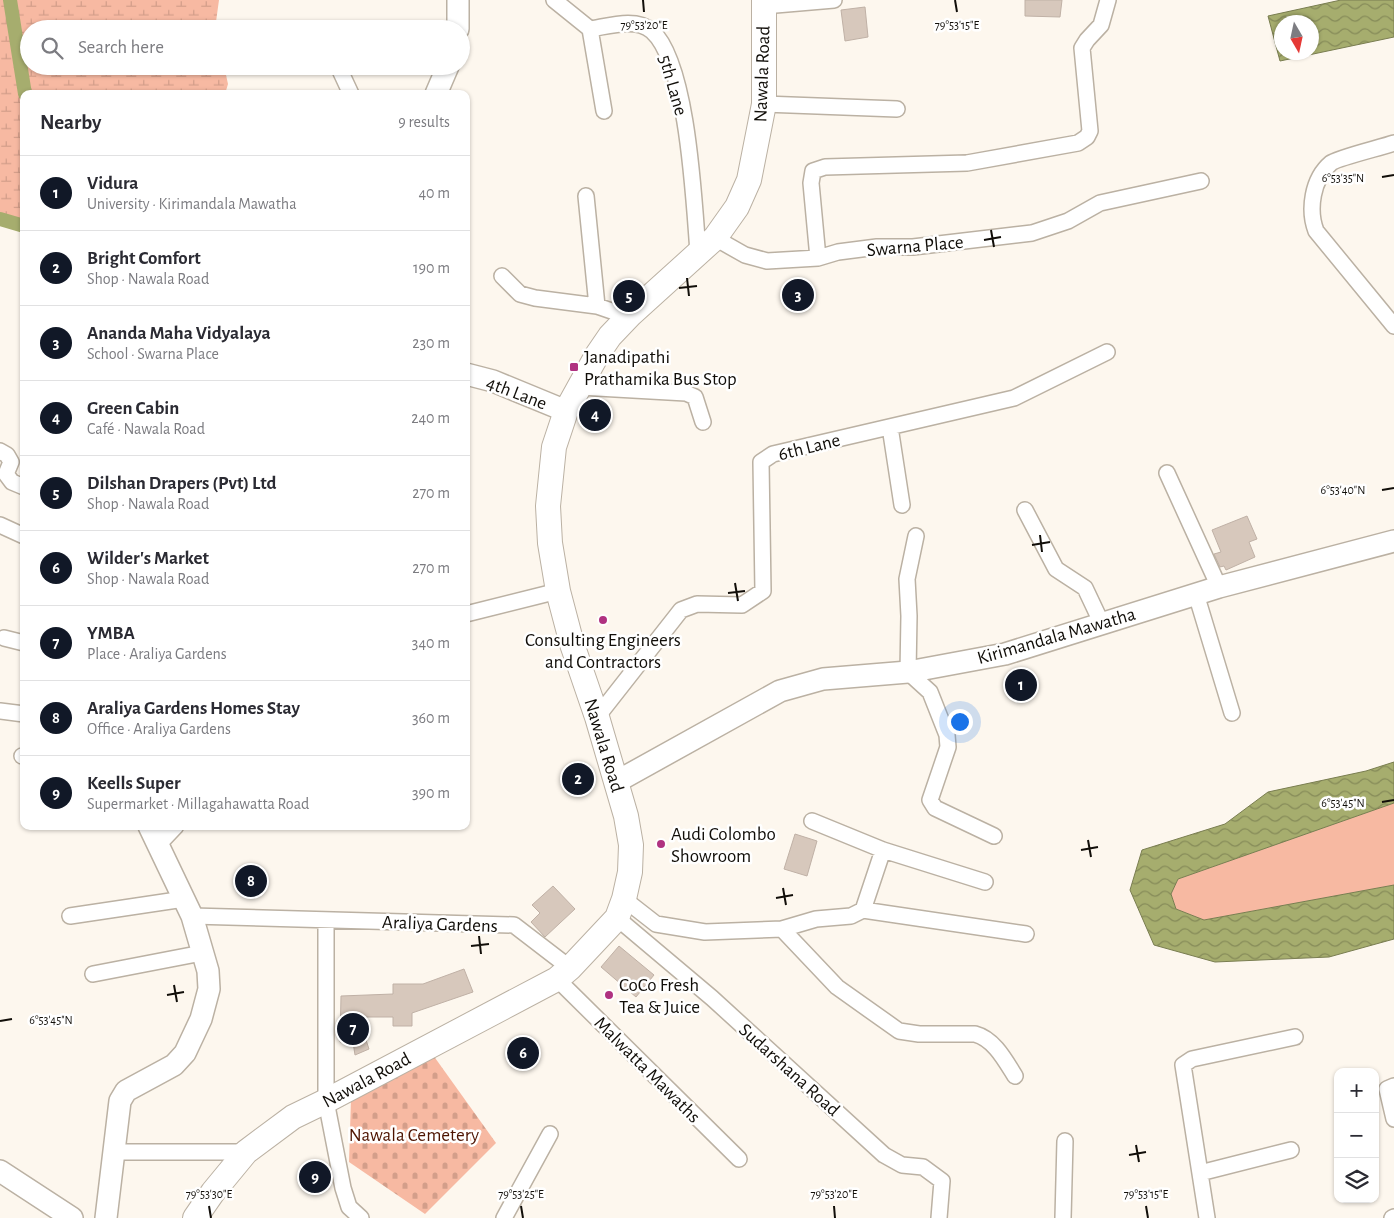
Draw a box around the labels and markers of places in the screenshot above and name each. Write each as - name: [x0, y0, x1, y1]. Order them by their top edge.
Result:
- pin: 3: [782, 276, 814, 314]
- pin: 5: [613, 277, 645, 315]
- place label: Janadipathi Prathamika Bus Stop: [584, 348, 737, 389]
- marker: Janadipathi Prathamika Bus Stop: [568, 361, 580, 373]
- pin: 4: [579, 396, 611, 434]
- marker: Consulting Engineers and Contractors: [597, 614, 609, 626]
- place label: Consulting Engineers and Contractors: [525, 631, 681, 672]
- pin: 1: [1005, 666, 1037, 704]
- pin: 2: [562, 760, 594, 798]
- place label: Audi Colombo Showroom: [671, 825, 776, 866]
- marker: Audi Colombo Showroom: [655, 838, 667, 850]
- pin: 8: [235, 862, 267, 900]
- place label: CoCo Fresh Tea & Juice: [619, 976, 700, 1017]
- marker: CoCo Fresh Tea & Juice: [603, 989, 615, 1001]
- pin: 7: [337, 1010, 369, 1048]
- pin: 6: [507, 1034, 539, 1072]
- pin: 9: [299, 1158, 331, 1196]

